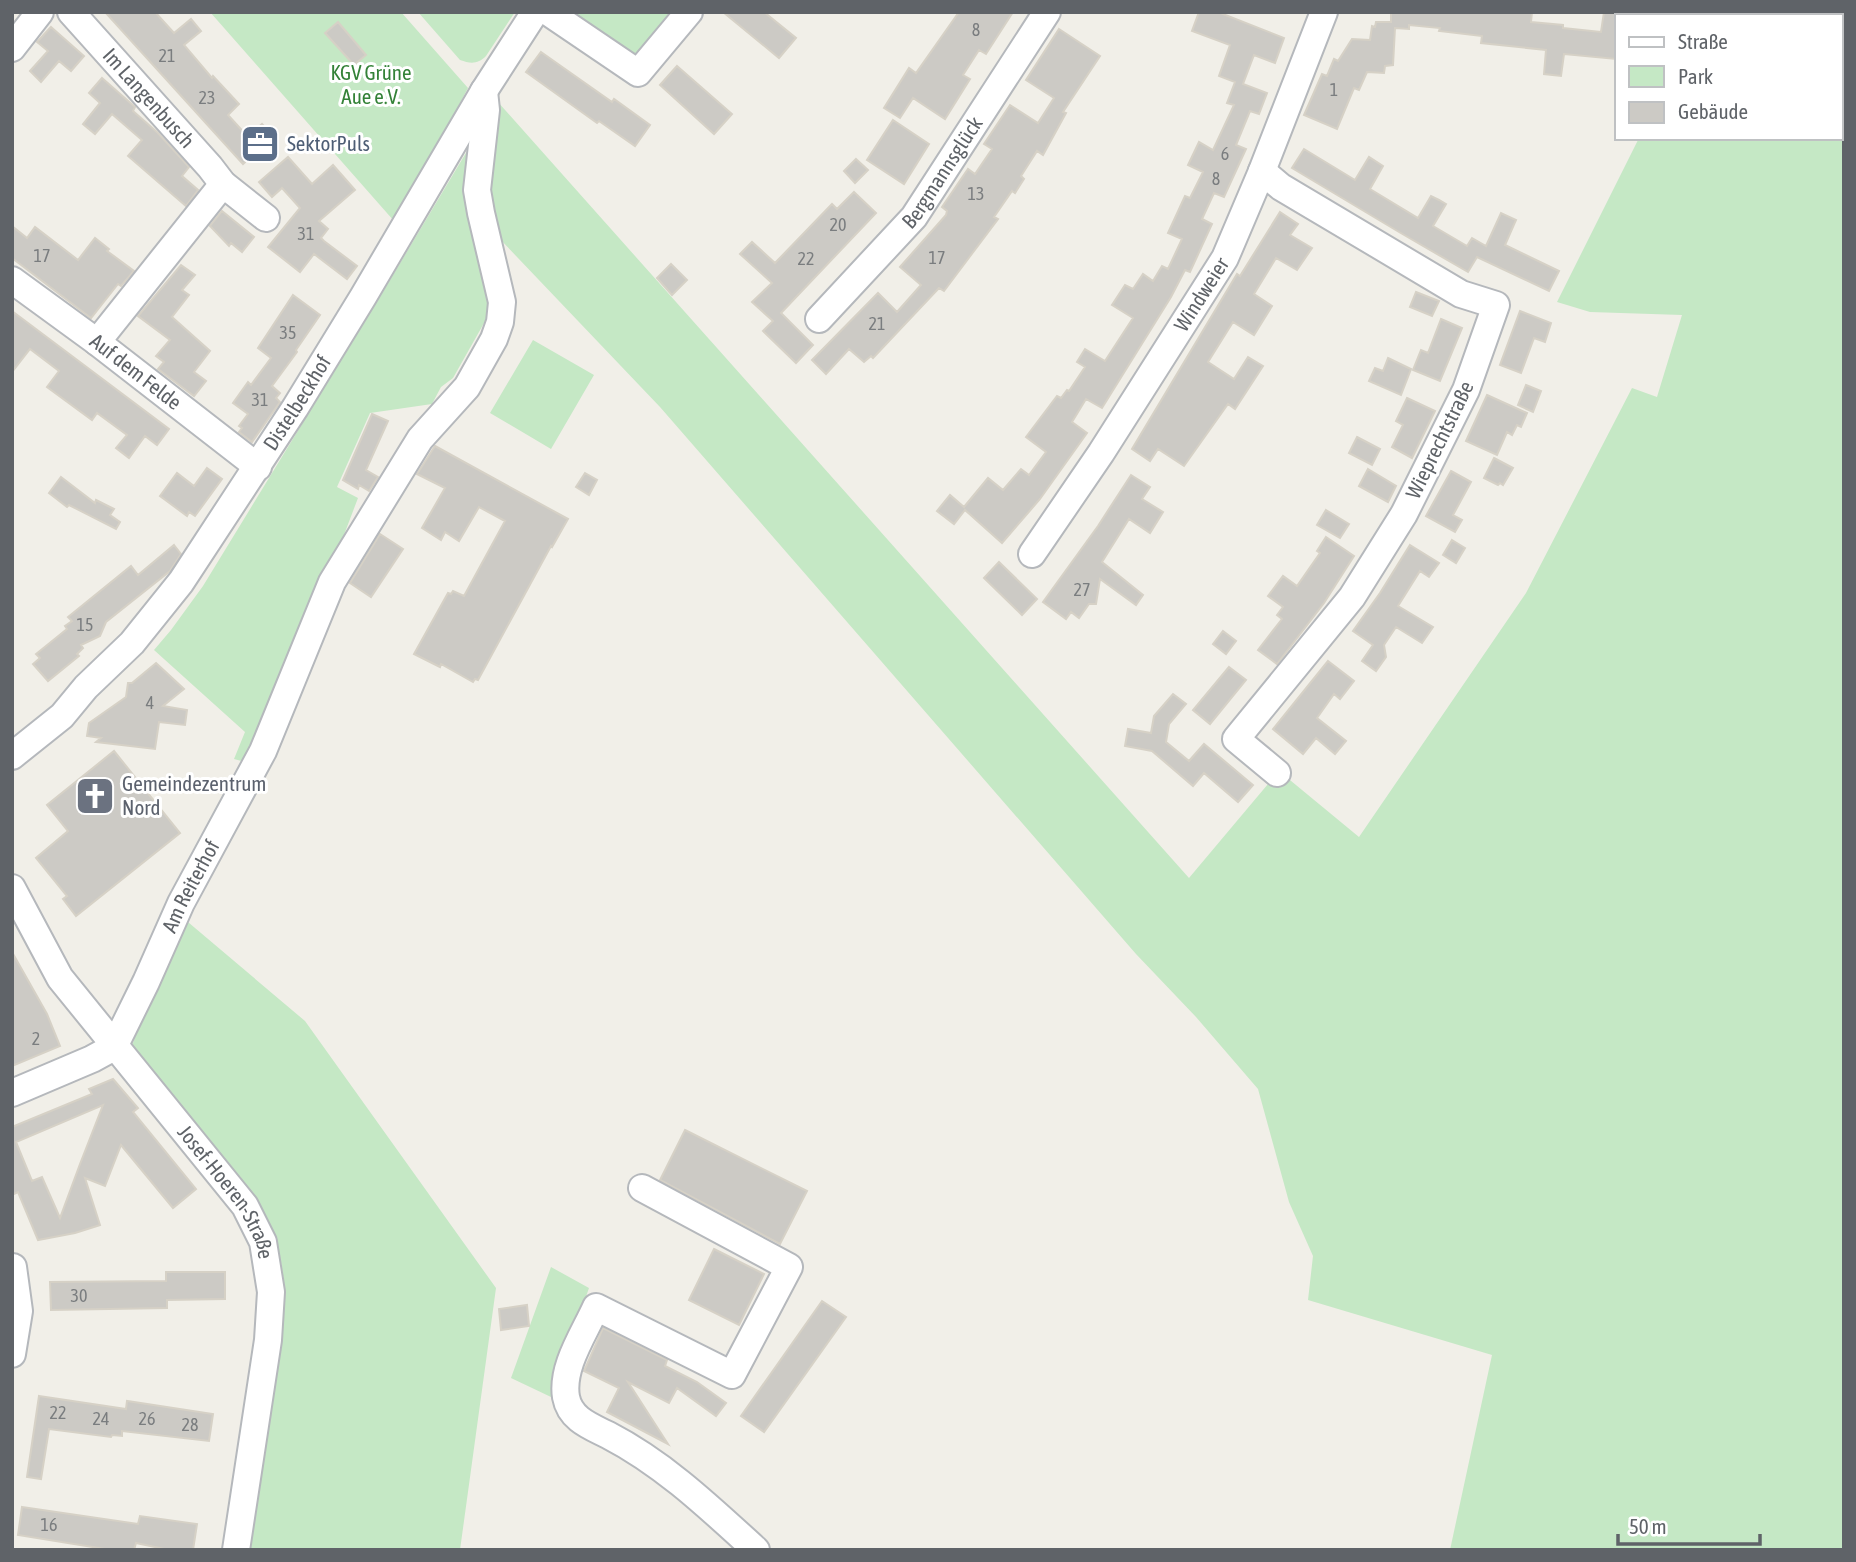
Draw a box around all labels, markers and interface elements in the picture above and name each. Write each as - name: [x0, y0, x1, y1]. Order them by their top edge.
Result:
- legend: [1615, 14, 1842, 140]
- house number: 8: [972, 19, 980, 40]
- text: Straße: [1678, 29, 1728, 53]
- street label: Im Langenbusch: [98, 43, 200, 152]
- house number: 21: [159, 45, 175, 66]
- park label: KGV Grüne Aue e.V.: [330, 60, 412, 108]
- text: Park: [1678, 64, 1713, 88]
- house number: 1: [1330, 79, 1338, 100]
- house number: 23: [199, 87, 215, 108]
- text: Gebäude: [1678, 99, 1748, 123]
- street label: Bergmannsglück: [897, 112, 987, 233]
- office icon: SektorPuls: [239, 123, 281, 165]
- place label: SektorPuls: [287, 131, 370, 155]
- house number: 6: [1221, 143, 1229, 164]
- house number: 8: [1212, 168, 1220, 189]
- house number: 13: [968, 183, 984, 204]
- house number: 20: [830, 214, 846, 235]
- house number: 31: [298, 223, 314, 244]
- house number: 17: [34, 245, 50, 266]
- house number: 17: [929, 247, 945, 268]
- house number: 22: [798, 248, 814, 269]
- street label: Windweier: [1169, 252, 1234, 335]
- house number: 21: [869, 313, 885, 334]
- house number: 35: [280, 322, 296, 343]
- street label: Auf dem Felde: [86, 328, 187, 414]
- street label: Distelbeckhof: [258, 351, 335, 454]
- street label: Wieprechtstraße: [1400, 377, 1478, 502]
- house number: 31: [252, 389, 268, 410]
- house number: 27: [1074, 579, 1090, 600]
- house number: 15: [77, 614, 93, 635]
- house number: 4: [146, 692, 154, 713]
- place label: Gemeindezentrum Nord: [122, 771, 266, 819]
- church icon: Gemeindezentrum Nord: [74, 775, 116, 817]
- street label: Am Reiterhof: [156, 835, 224, 936]
- house number: 2: [32, 1028, 40, 1049]
- street label: Josef-Hoeren-Straße: [173, 1120, 278, 1260]
- house number: 30: [71, 1285, 87, 1306]
- house number: 22: [50, 1402, 66, 1423]
- house number: 24: [93, 1408, 109, 1429]
- house number: 26: [139, 1408, 155, 1429]
- house number: 28: [182, 1414, 198, 1435]
- scale bar: [1618, 1502, 1760, 1546]
- house number: 16: [41, 1514, 57, 1535]
- text: 50 m: [1629, 1514, 1667, 1538]

